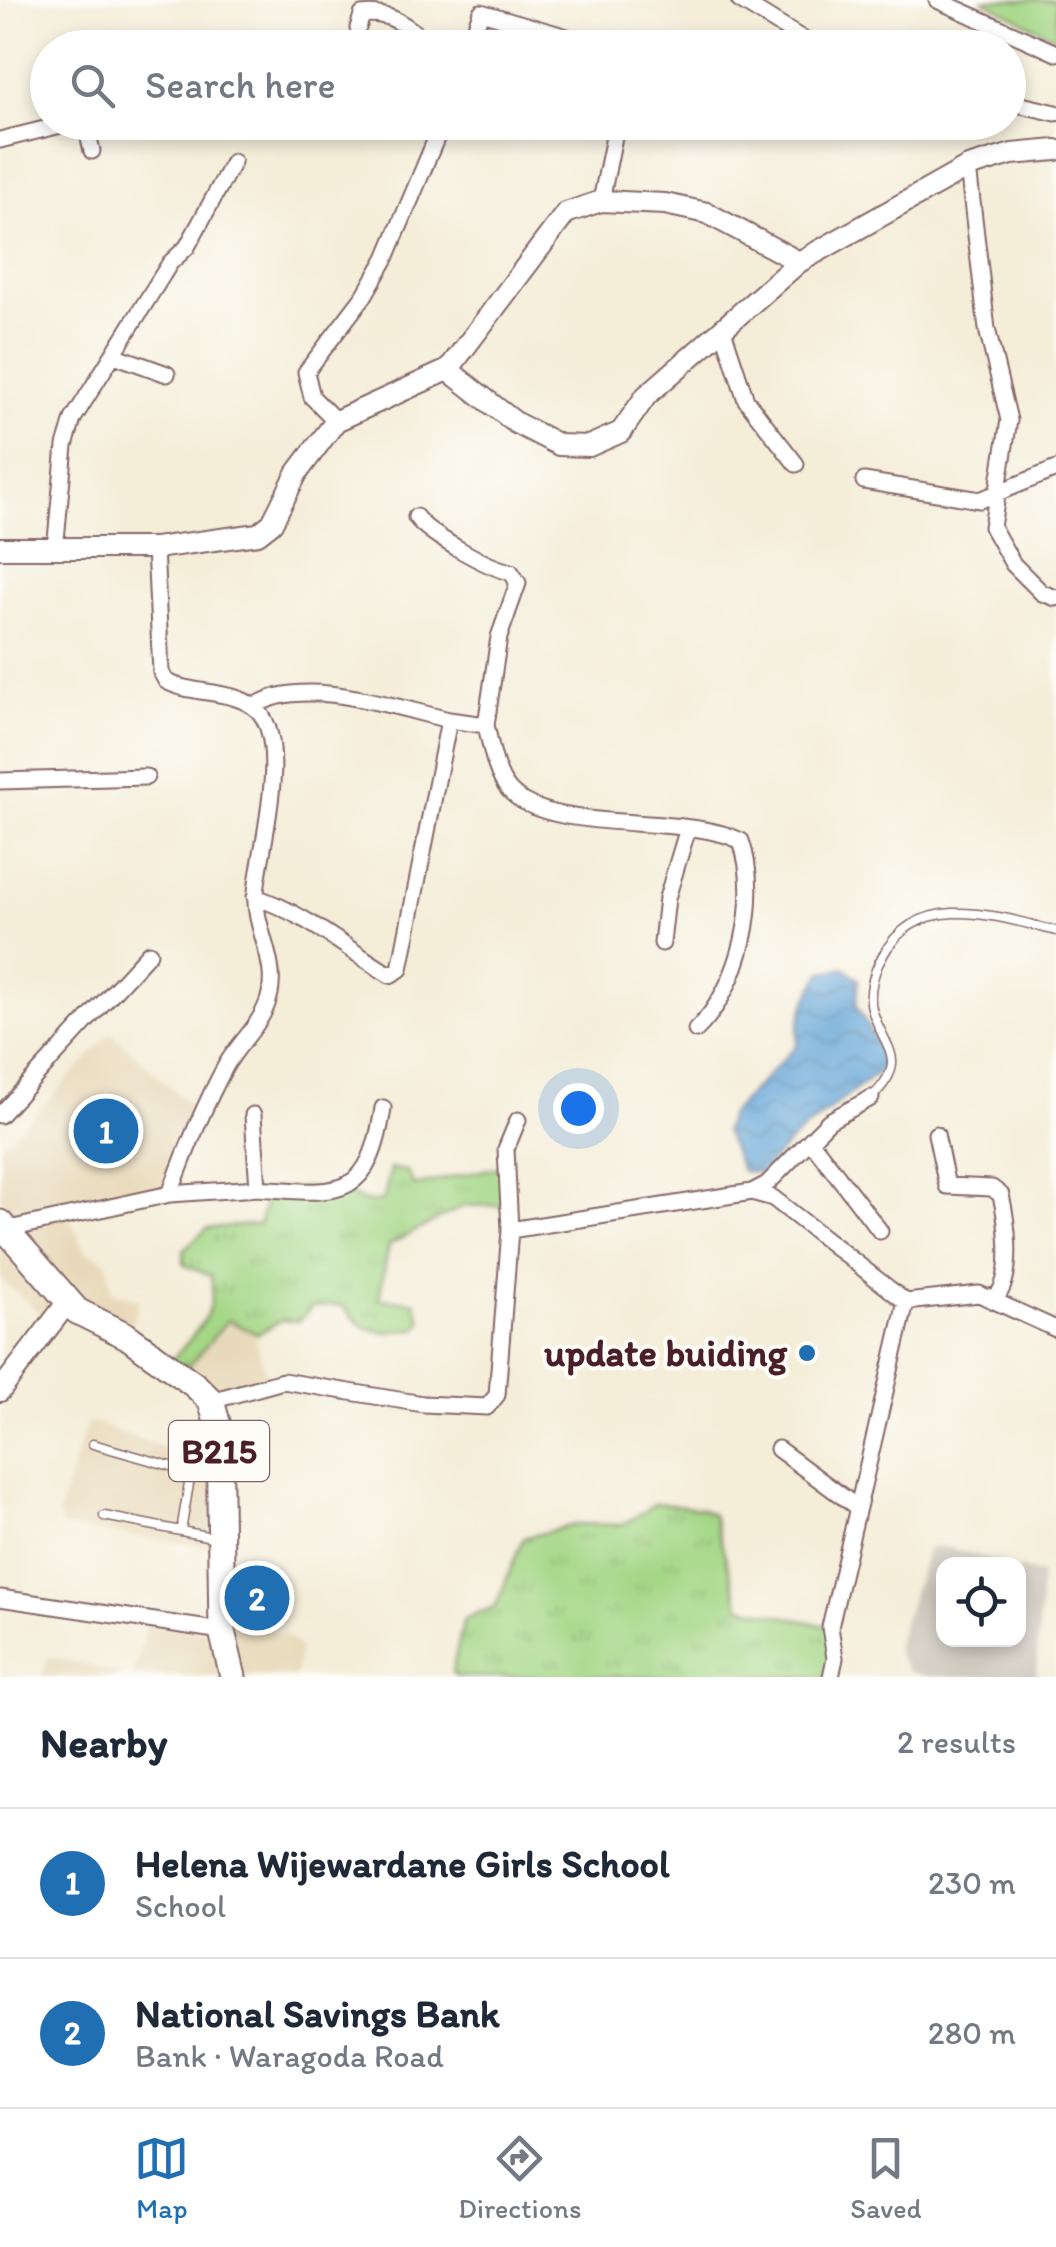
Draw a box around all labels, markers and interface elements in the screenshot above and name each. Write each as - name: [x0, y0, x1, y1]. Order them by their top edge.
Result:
- search box: [30, 30, 1026, 140]
- icon: search: [65, 58, 120, 113]
- text: Search here: [145, 62, 336, 108]
- your location: [553, 1083, 604, 1134]
- pin: 1: [74, 1094, 138, 1168]
- place label: update buiding: [543, 1330, 787, 1376]
- marker: update buiding: [796, 1342, 818, 1364]
- road number: B215: [169, 1421, 269, 1481]
- map controls: [936, 1557, 1026, 1647]
- button: locate: [936, 1557, 1026, 1647]
- pin: 2: [224, 1560, 290, 1636]
- text: Nearby: [40, 1717, 167, 1768]
- text: 2 results: [897, 1723, 1016, 1761]
- text: Helena Wijewardane Girls School: [135, 1841, 670, 1887]
- text: 1: [65, 1864, 80, 1902]
- text: 230 m: [928, 1864, 1016, 1902]
- text: School: [135, 1887, 226, 1925]
- text: National Savings Bank: [135, 1991, 500, 2037]
- text: 2: [64, 2014, 81, 2052]
- text: 280 m: [928, 2014, 1016, 2052]
- text: Bank · Waragoda Road: [135, 2037, 444, 2075]
- tab: Map: [134, 2131, 189, 2225]
- tab: Directions: [458, 2131, 581, 2225]
- tab: Saved: [850, 2131, 922, 2225]

